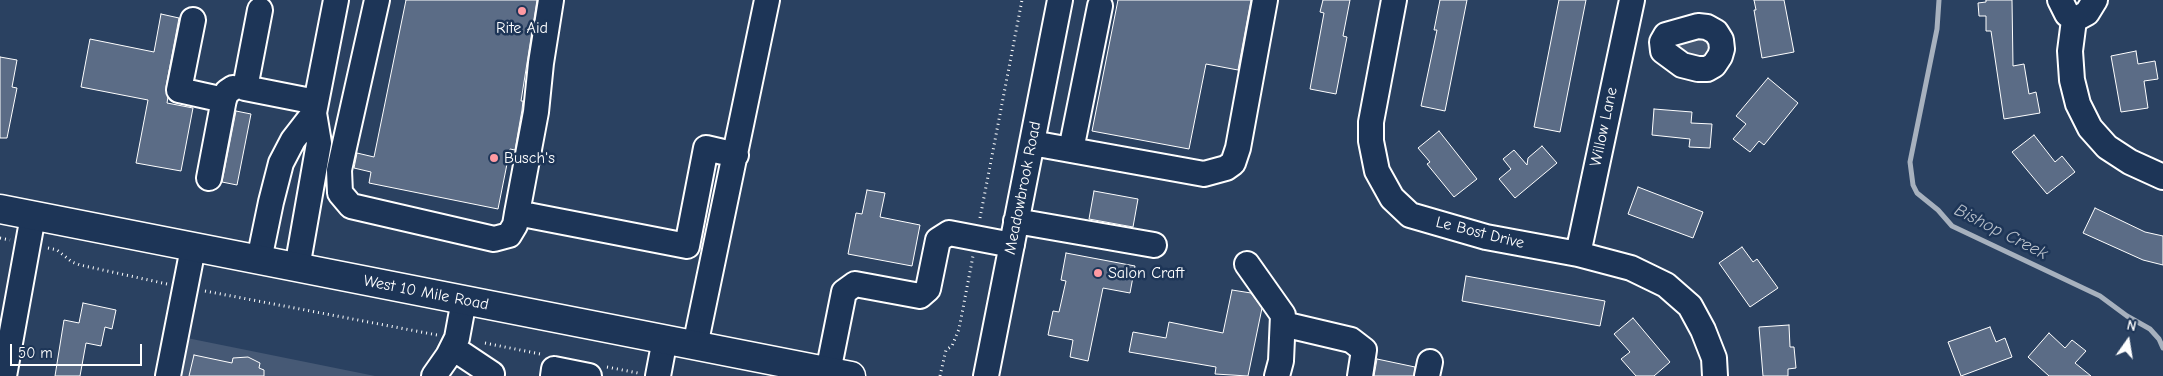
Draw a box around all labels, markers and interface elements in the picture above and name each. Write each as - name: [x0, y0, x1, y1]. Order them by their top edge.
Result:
- marker: Rite Aid: [516, 5, 528, 17]
- place label: Rite Aid: [496, 18, 548, 38]
- street label: Willow Lane: [1586, 86, 1622, 168]
- street label: Meadowbrook Road: [1001, 120, 1045, 256]
- place label: Busch's: [504, 148, 555, 168]
- marker: Busch's: [488, 152, 500, 164]
- water label: Bishop Creek: [1951, 199, 2051, 265]
- street label: Le Bost Drive: [1434, 213, 1526, 253]
- place label: Salon Craft: [1108, 263, 1184, 283]
- marker: Salon Craft: [1092, 267, 1104, 279]
- street label: West 10 Mile Road: [362, 271, 490, 315]
- north arrow: [2103, 316, 2153, 366]
- text: N: [2125, 317, 2138, 335]
- scale bar: [12, 334, 145, 366]
- text: 50 m: [18, 344, 53, 362]

